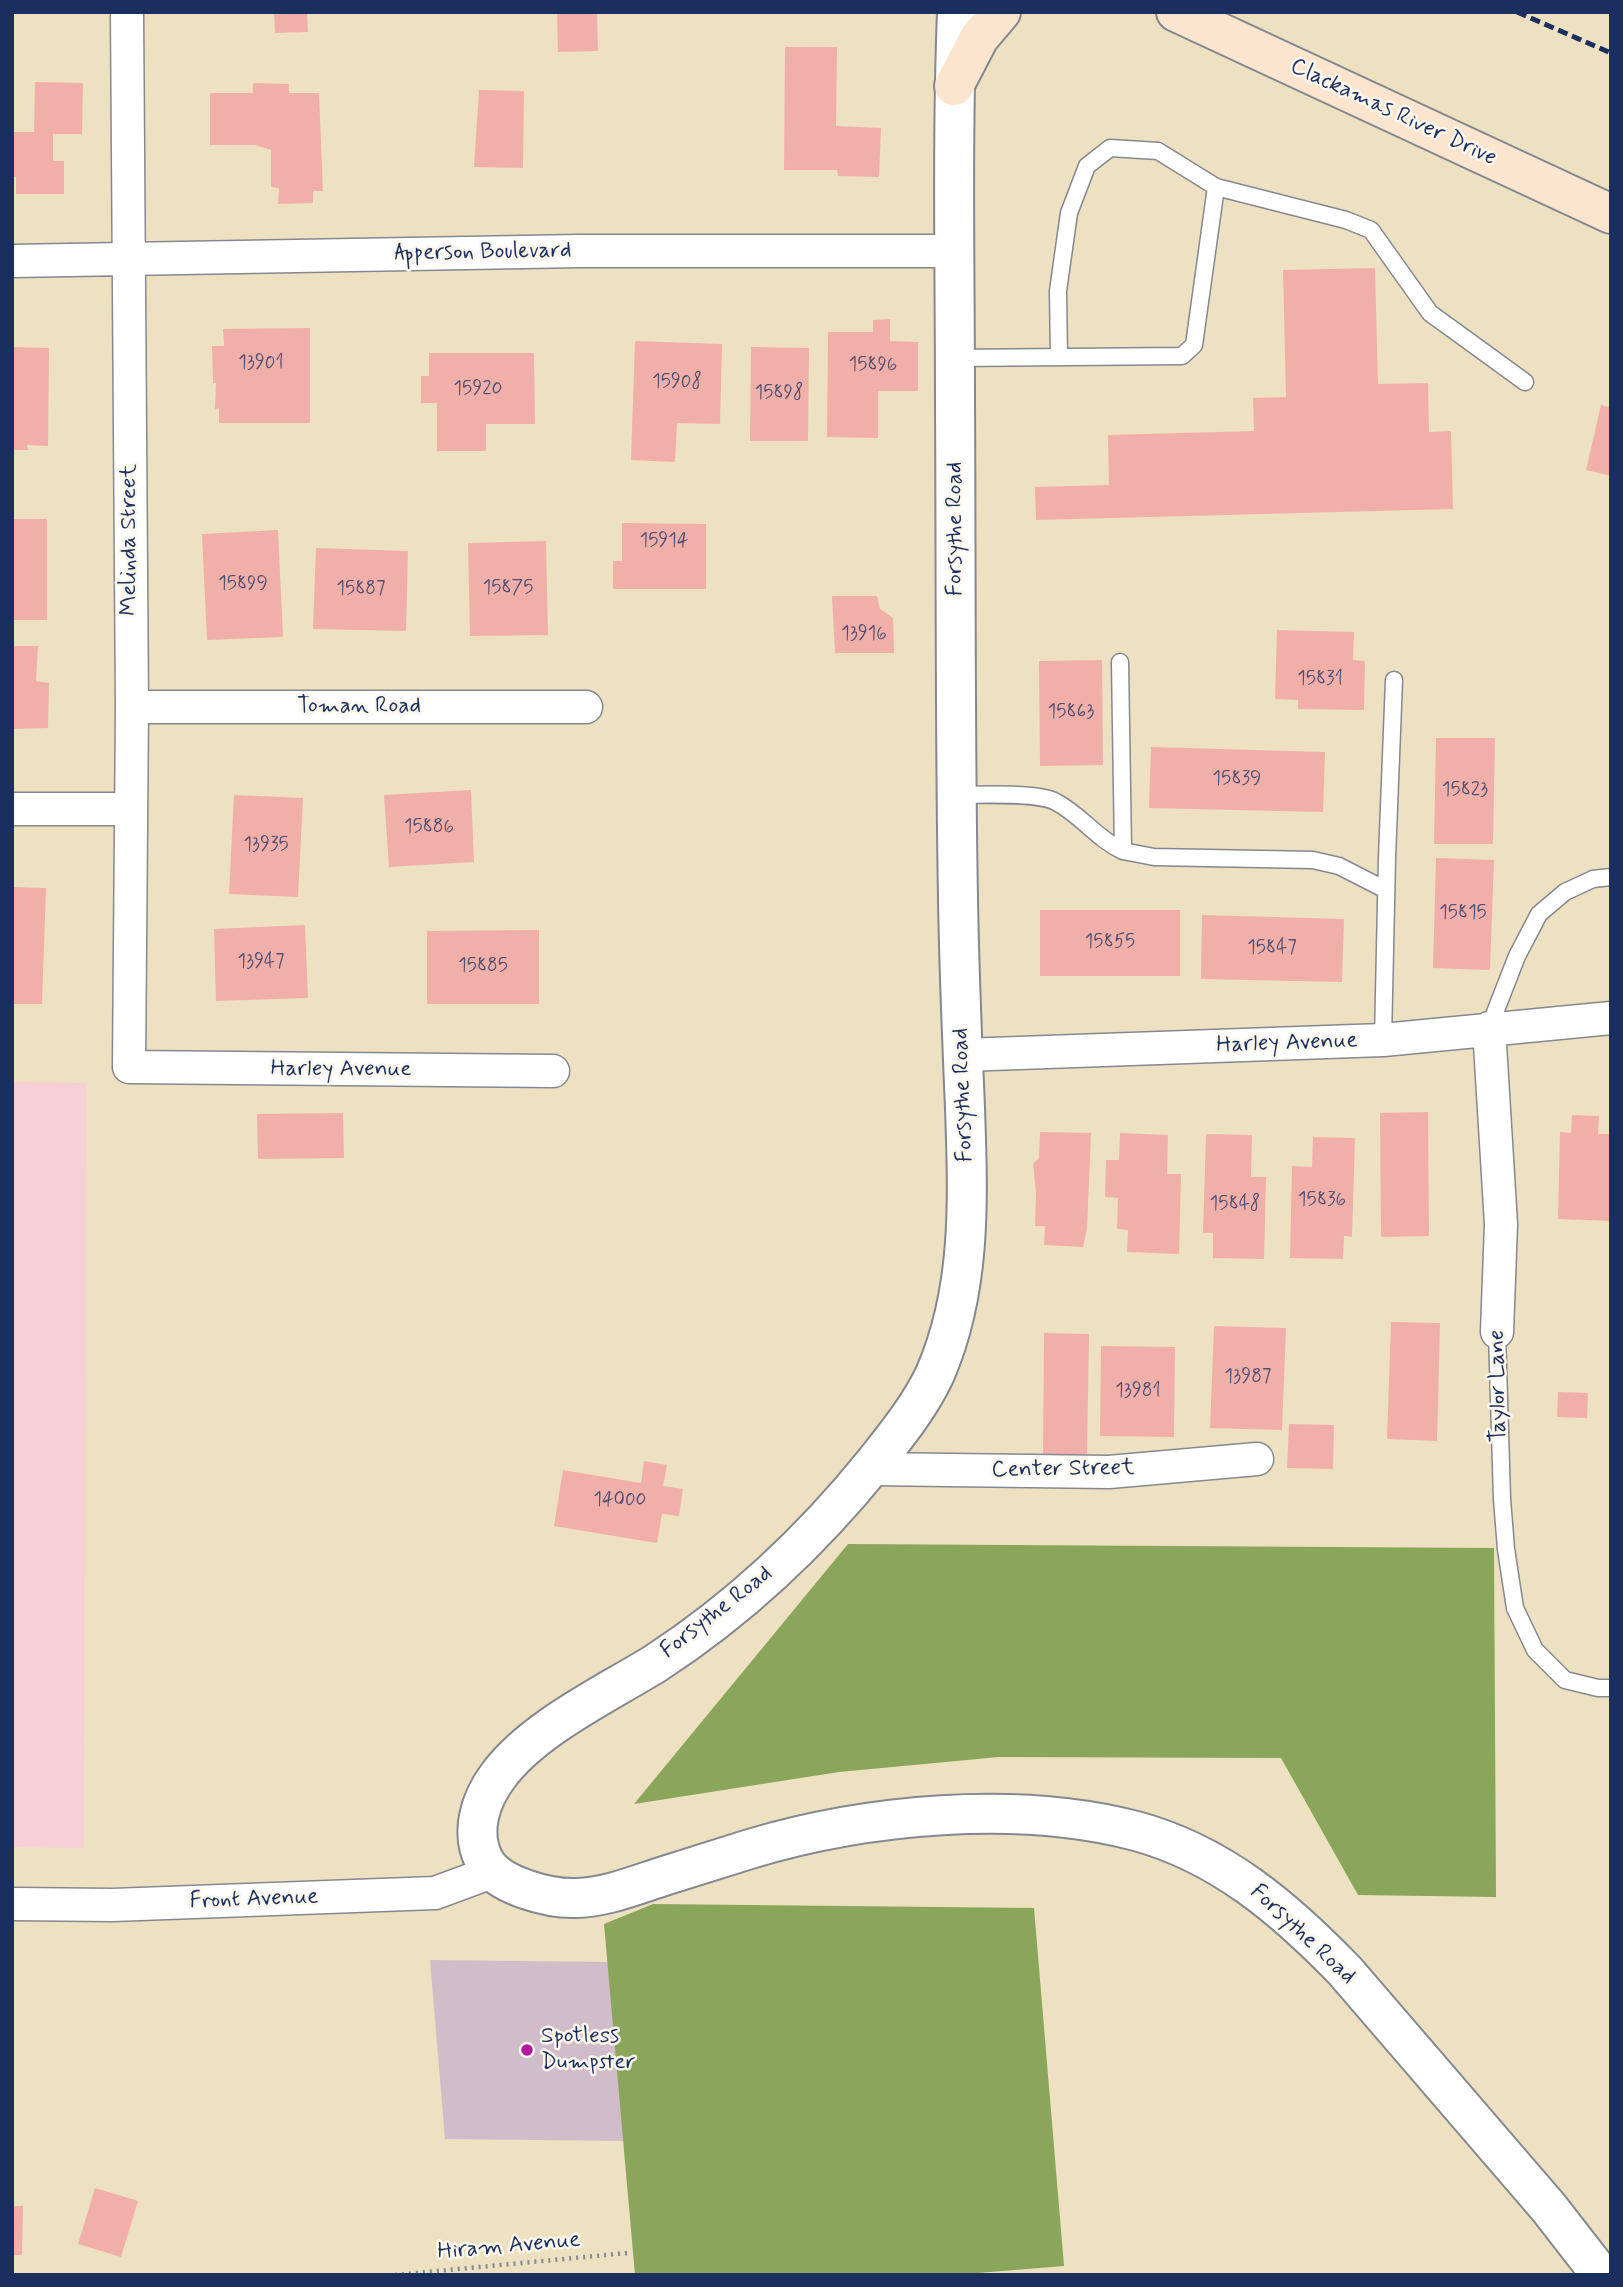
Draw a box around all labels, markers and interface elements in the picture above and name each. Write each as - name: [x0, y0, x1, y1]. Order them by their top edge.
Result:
- street label: Clackamas River Drive: [1285, 53, 1501, 173]
- street label: Apperson Boulevard: [394, 238, 572, 268]
- house number: 13901: [238, 353, 284, 375]
- house number: 15896: [849, 355, 897, 377]
- house number: 15908: [652, 372, 702, 394]
- house number: 15920: [454, 379, 502, 401]
- house number: 15898: [755, 383, 803, 405]
- street label: Forsythe Road: [942, 462, 970, 596]
- street label: Melinda Street: [116, 464, 144, 616]
- house number: 15914: [640, 531, 688, 553]
- house number: 15899: [218, 574, 268, 596]
- house number: 15875: [483, 578, 533, 600]
- house number: 15887: [336, 579, 386, 601]
- house number: 13916: [841, 624, 887, 646]
- house number: 15831: [1297, 669, 1343, 691]
- street label: Toman Road: [297, 693, 421, 721]
- house number: 15863: [1048, 702, 1094, 724]
- house number: 15839: [1213, 769, 1261, 791]
- house number: 15823: [1442, 780, 1488, 802]
- house number: 15886: [404, 817, 454, 839]
- house number: 13935: [243, 835, 289, 857]
- house number: 15815: [1439, 903, 1487, 925]
- house number: 15855: [1085, 932, 1135, 954]
- house number: 15847: [1247, 938, 1297, 960]
- house number: 13947: [237, 952, 285, 974]
- house number: 15885: [458, 956, 508, 978]
- street label: Forsythe Road: [948, 1027, 980, 1163]
- street label: Harley Avenue: [1216, 1028, 1358, 1060]
- street label: Harley Avenue: [270, 1056, 412, 1084]
- house number: 15836: [1298, 1190, 1346, 1212]
- house number: 15848: [1210, 1194, 1260, 1216]
- street label: Taylor Lane: [1484, 1329, 1514, 1443]
- house number: 13987: [1225, 1367, 1271, 1389]
- house number: 13981: [1115, 1381, 1161, 1403]
- street label: Center Street: [991, 1455, 1135, 1485]
- house number: 14000: [594, 1490, 646, 1512]
- street label: Forsythe Road: [656, 1561, 778, 1665]
- street label: Forsythe Road: [1243, 1879, 1361, 1991]
- street label: Front Avenue: [189, 1884, 319, 1916]
- place label: Spotless Dumpster: [541, 2023, 635, 2077]
- marker: Spotless Dumpster: [519, 2042, 535, 2058]
- street label: Hiram Avenue: [436, 2227, 582, 2267]

